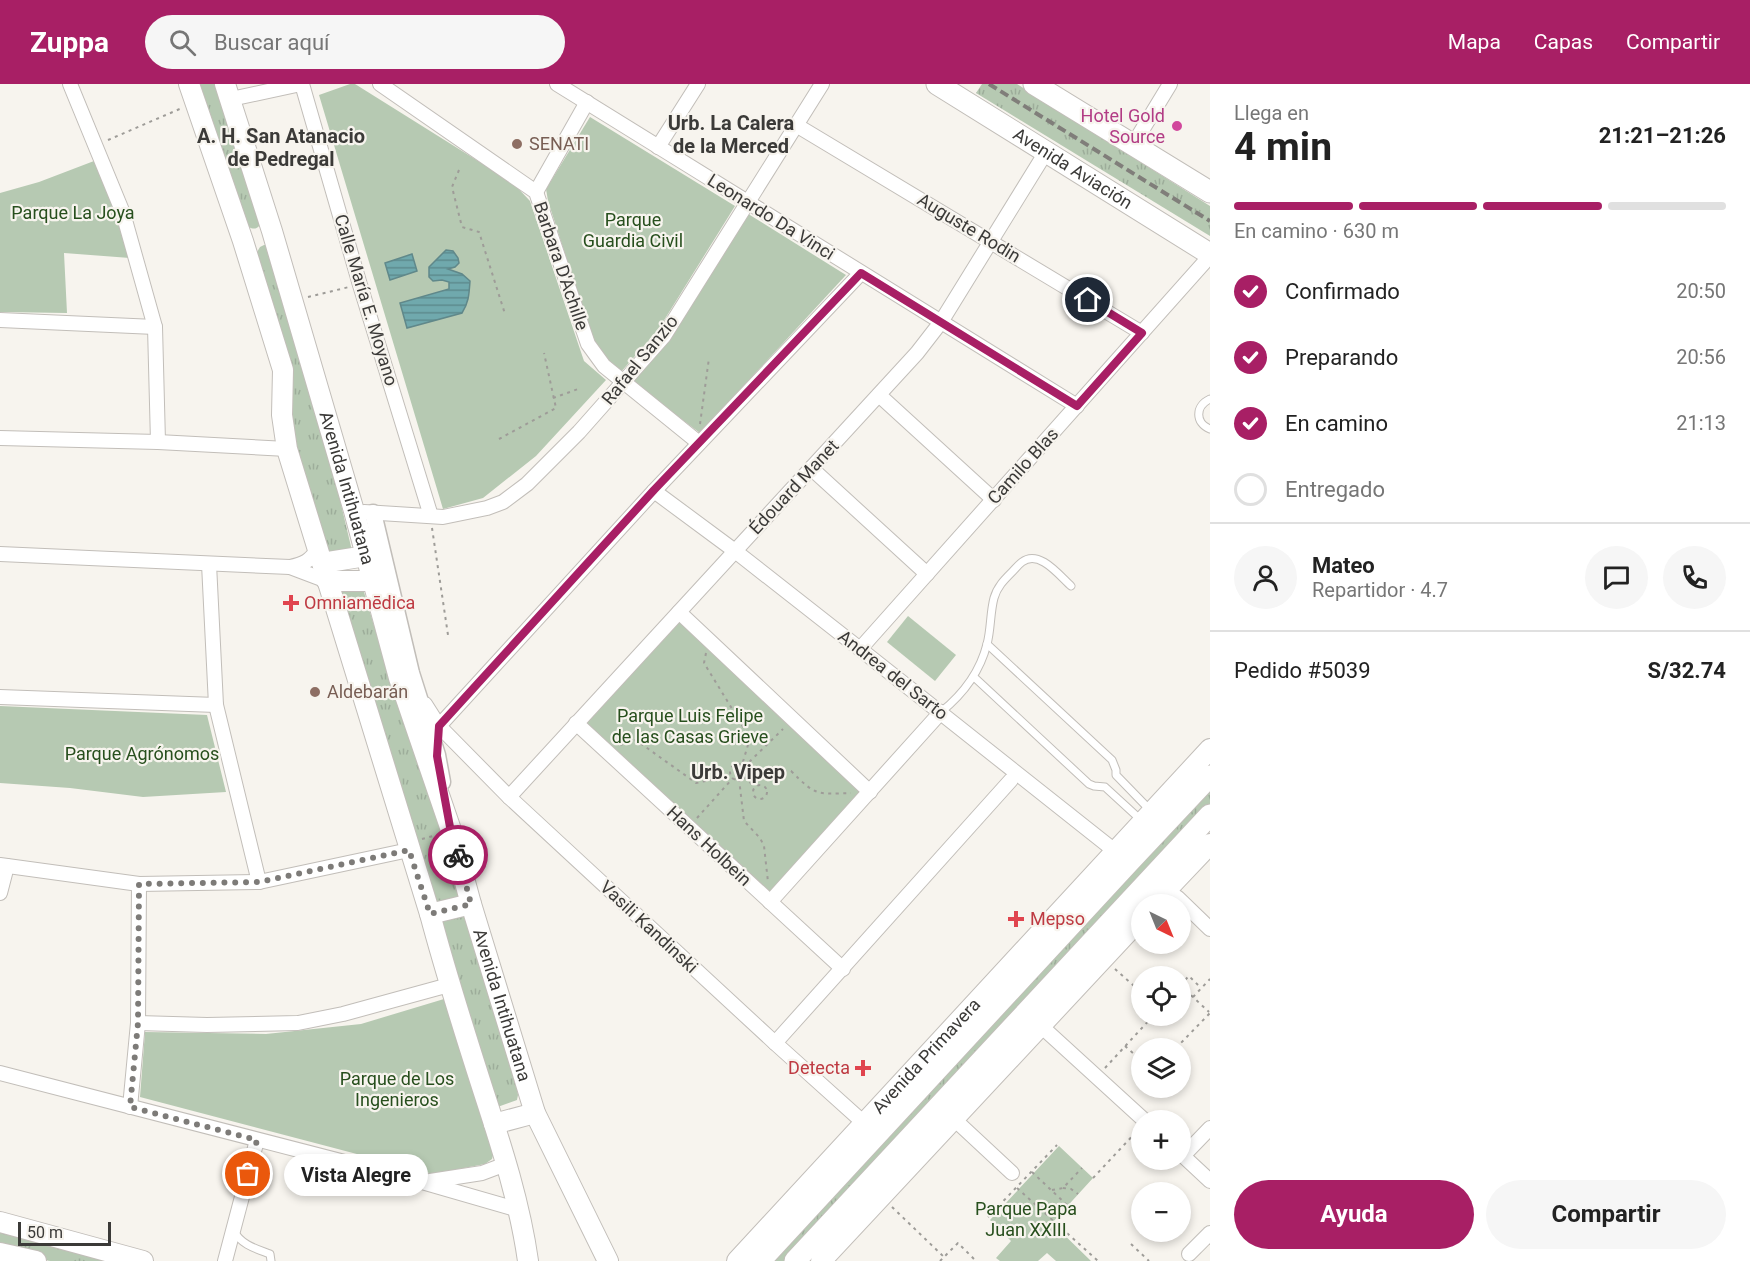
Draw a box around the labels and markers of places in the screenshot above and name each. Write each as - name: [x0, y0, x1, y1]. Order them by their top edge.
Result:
- place label: Hotel Gold Source: [1081, 105, 1165, 147]
- marker: Hotel Gold Source: [1170, 119, 1184, 133]
- place label: SENATI: [529, 133, 589, 154]
- marker: SENATI: [510, 137, 524, 151]
- pin: [1062, 274, 1113, 325]
- place label: Omniamēdica: [304, 592, 415, 613]
- marker: Omniamēdica: [282, 594, 300, 612]
- place label: Aldebarán: [327, 681, 408, 702]
- marker: Aldebarán: [308, 685, 322, 699]
- place label: Mepso: [1030, 908, 1085, 929]
- marker: Mepso: [1007, 910, 1025, 928]
- place label: Detecta: [788, 1057, 850, 1078]
- marker: Detecta: [854, 1059, 872, 1077]
- pin: [222, 1148, 273, 1199]
- callout: Vista Alegre: [284, 1153, 428, 1195]

